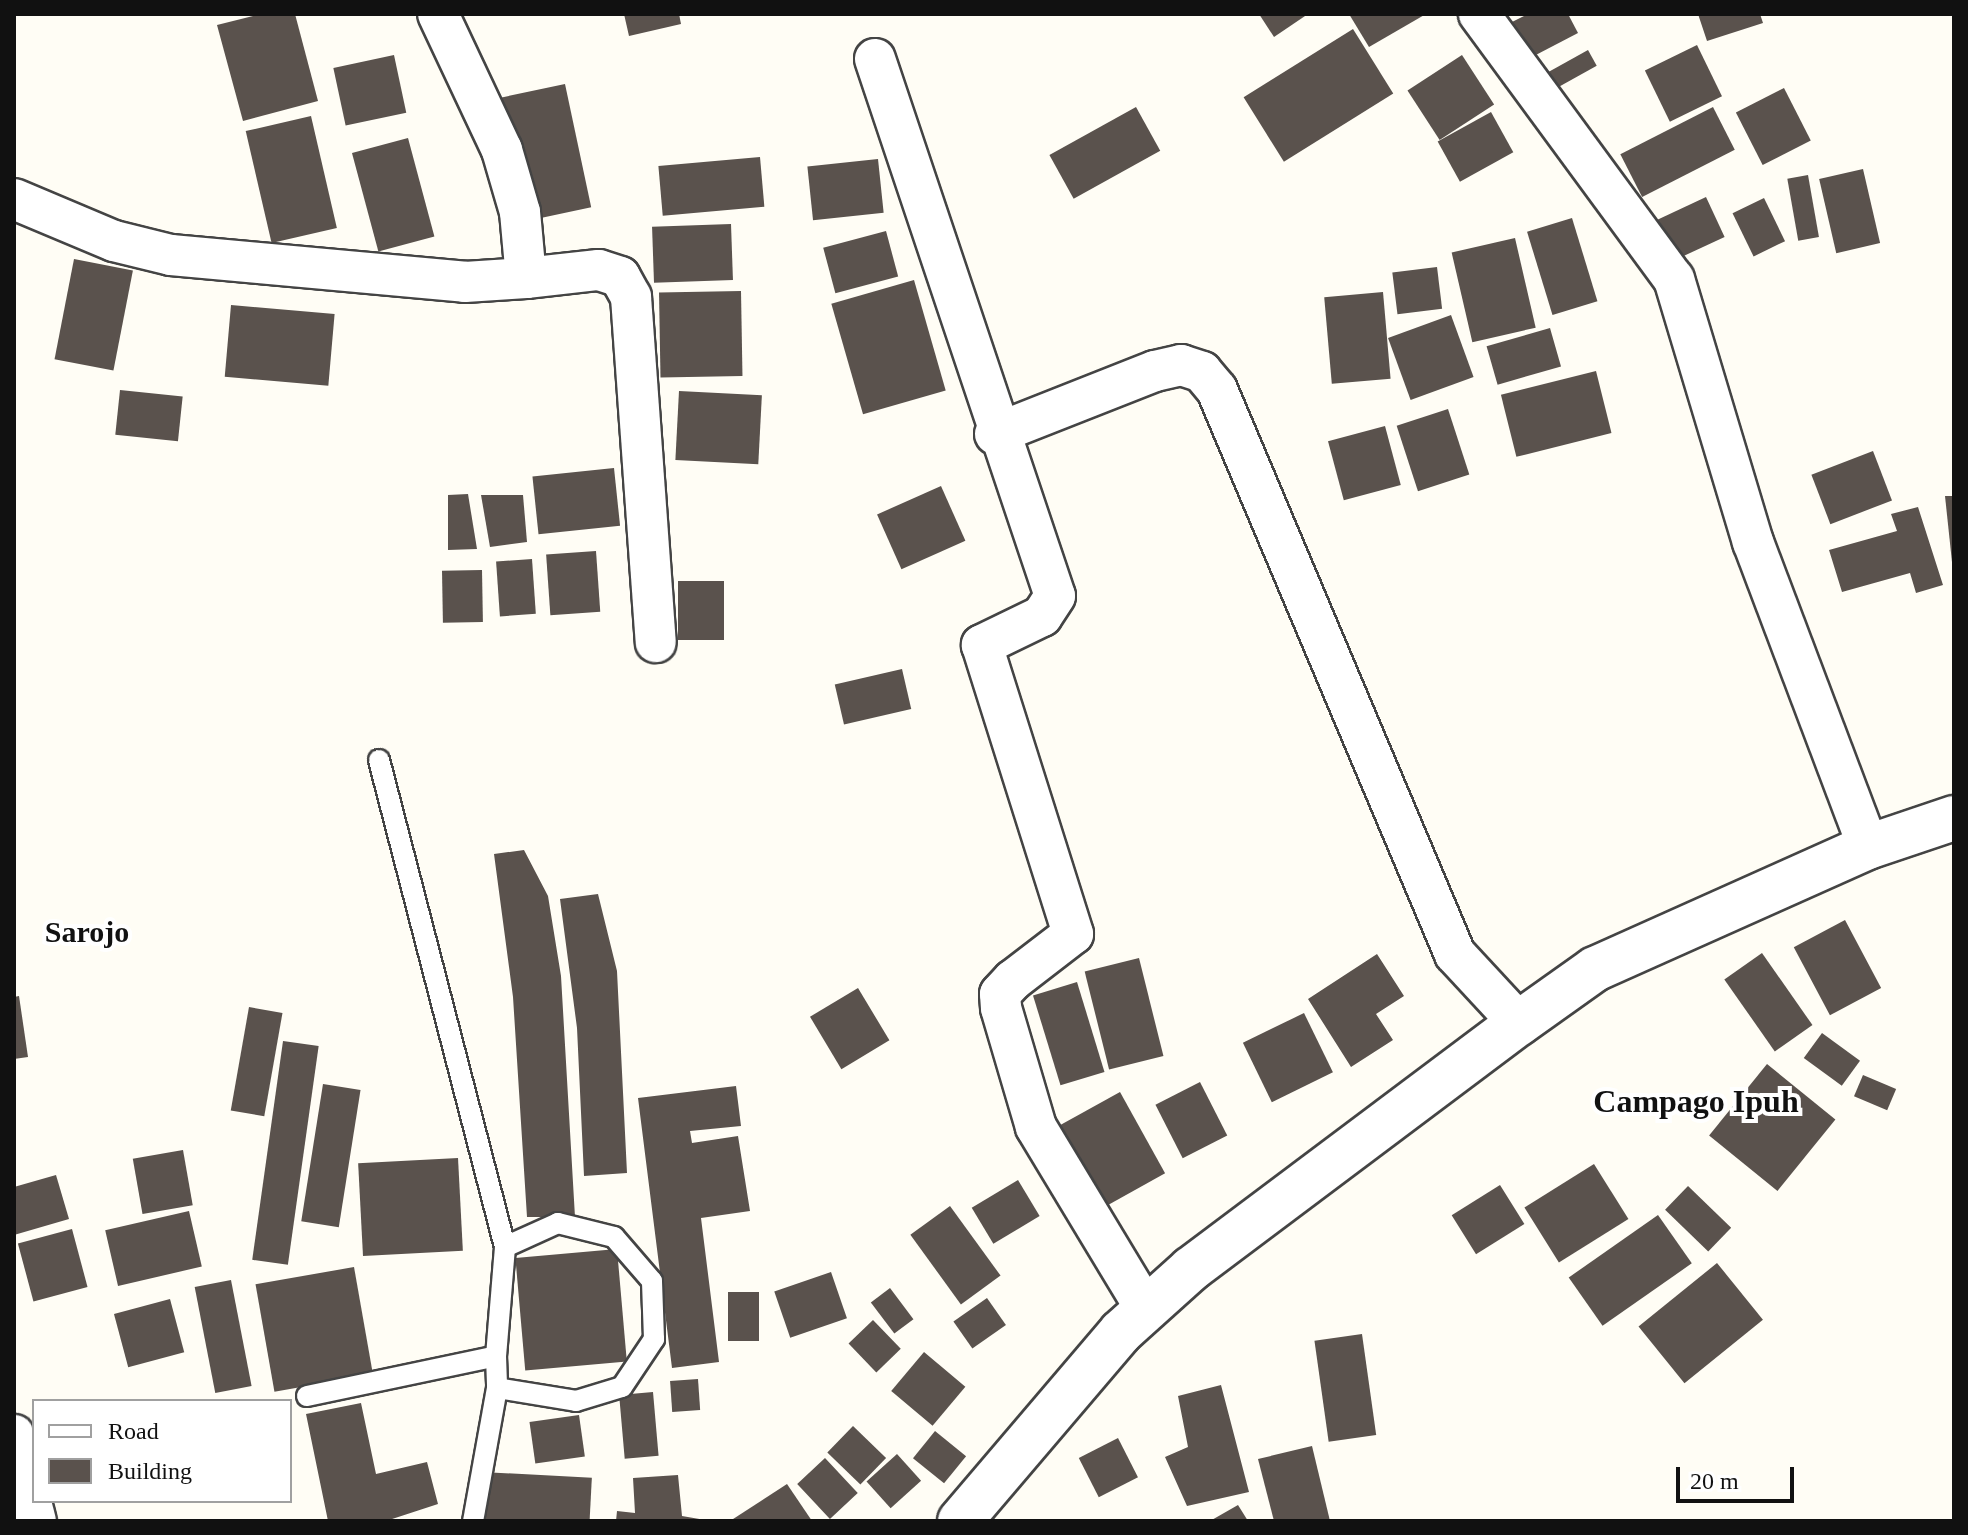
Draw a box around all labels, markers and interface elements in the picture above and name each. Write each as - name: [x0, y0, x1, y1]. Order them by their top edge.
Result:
- district label: Sarojo: [45, 914, 129, 950]
- district label: Campago Ipuh: [1593, 1082, 1799, 1120]
- legend: [32, 1399, 292, 1503]
- text: Road: [108, 1418, 159, 1444]
- scale bar: [1680, 1451, 1798, 1501]
- text: Building: [108, 1458, 192, 1484]
- text: 20 m: [1690, 1468, 1739, 1494]

